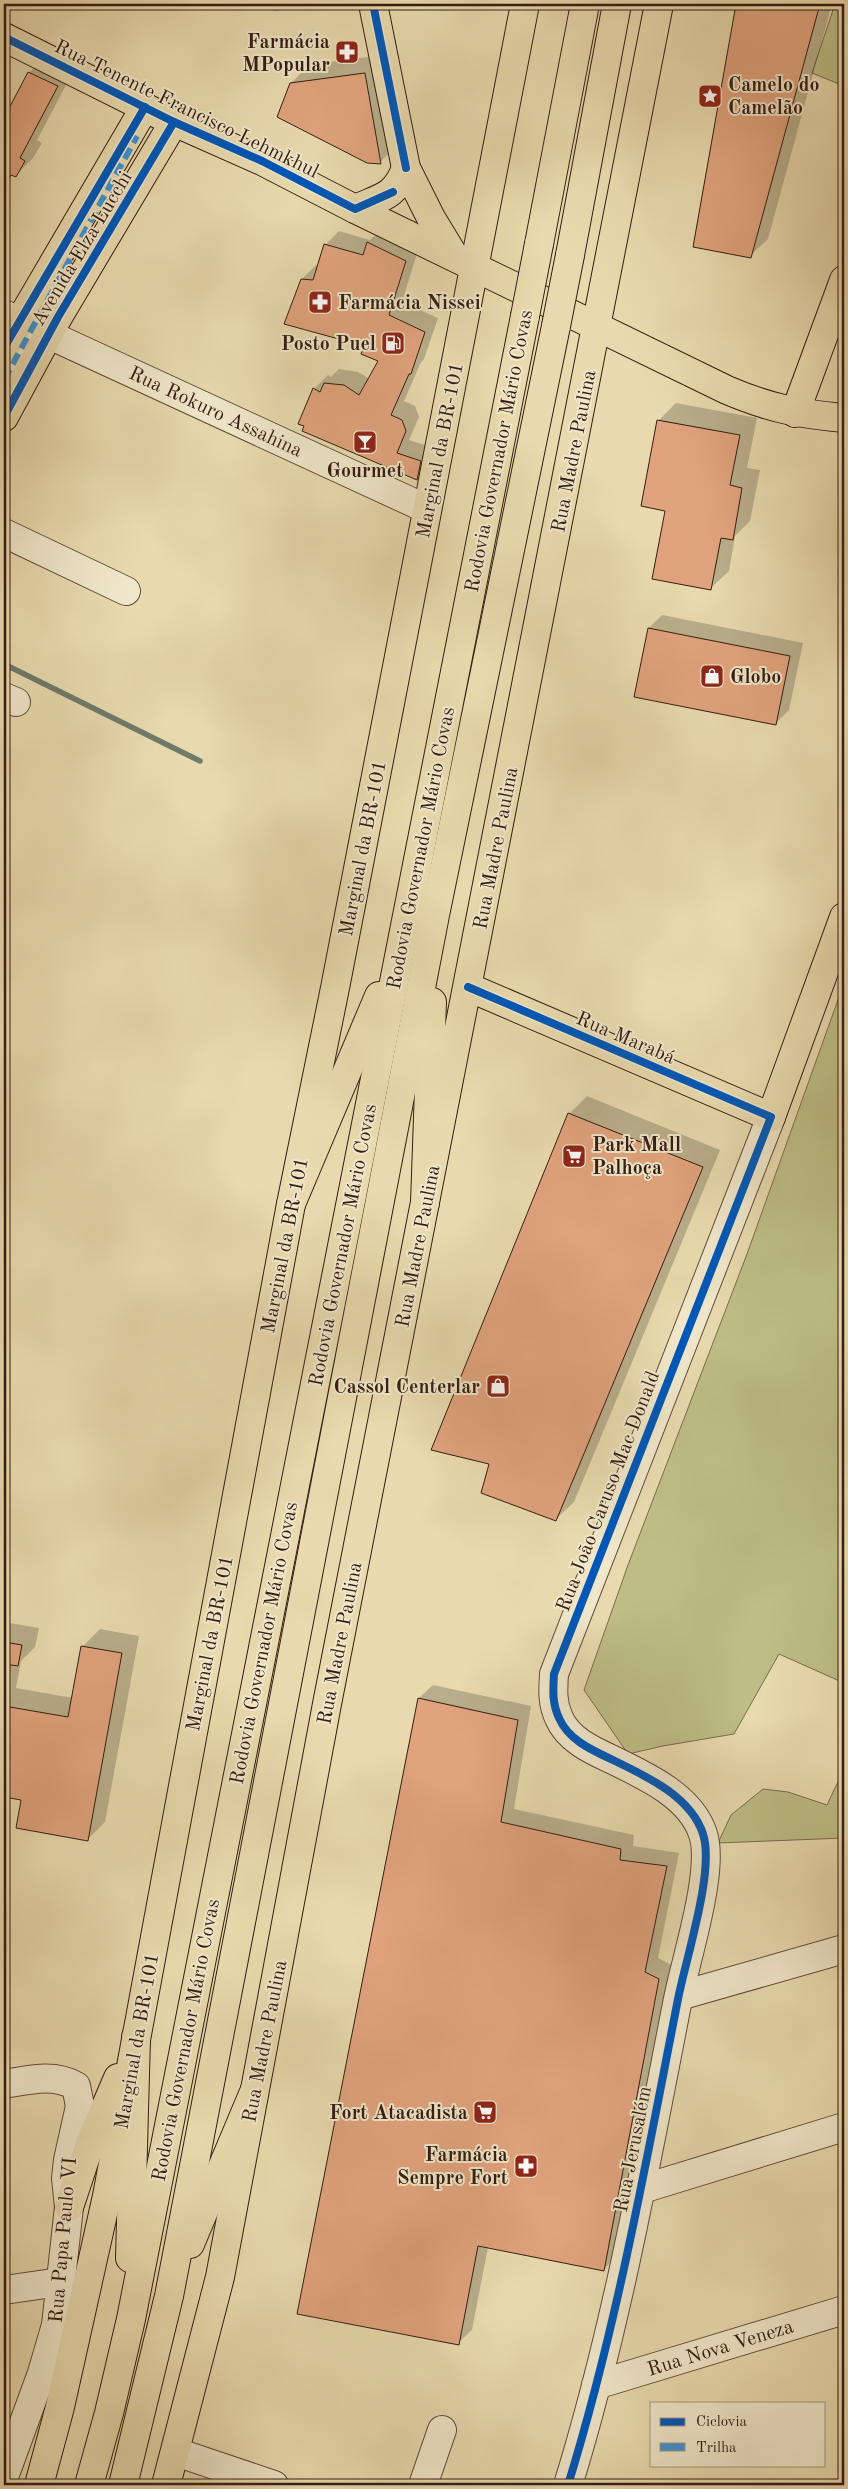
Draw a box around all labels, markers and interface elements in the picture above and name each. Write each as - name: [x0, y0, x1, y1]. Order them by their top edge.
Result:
- place label: Farmácia MPopular: [242, 33, 330, 76]
- street label: Rua Tenente Francisco Lehmkhul: [51, 37, 321, 183]
- pharmacy icon: Farmácia MPopular: [334, 39, 360, 65]
- place label: Camelo do Camelão: [728, 76, 819, 119]
- place icon: Camelo do Camelão: [697, 83, 723, 109]
- street label: Avenida Elza Lucchi: [29, 168, 137, 330]
- pharmacy icon: Farmácia Nissei: [307, 289, 333, 315]
- place label: Farmácia Nissei: [338, 294, 481, 314]
- street label: Rodovia Governador Mário Covas: [463, 308, 537, 594]
- fuel station icon: Posto Puel: [380, 330, 406, 356]
- place label: Posto Puel: [281, 335, 376, 355]
- street label: Marginal da BR-101: [414, 361, 468, 540]
- street label: Rua Rokuro Assahina: [125, 364, 305, 462]
- street label: Rua Madre Paulina: [549, 368, 601, 534]
- bar icon: Gourmet: [352, 429, 378, 455]
- place label: Gourmet: [327, 462, 403, 482]
- shop icon: Globo: [699, 663, 725, 689]
- place label: Globo: [730, 668, 781, 688]
- street label: Rodovia Governador Mário Covas: [385, 705, 459, 991]
- street label: Marginal da BR-101: [337, 759, 391, 938]
- street label: Rua Madre Paulina: [471, 765, 523, 931]
- street label: Rua Marabá: [573, 1009, 678, 1069]
- street label: Rodovia Governador Mário Covas: [307, 1102, 381, 1388]
- place label: Park Mall Palhoça: [592, 1136, 681, 1179]
- supermarket icon: Park Mall Palhoça: [561, 1143, 587, 1169]
- street label: Marginal da BR-101: [259, 1156, 313, 1335]
- street label: Rua Madre Paulina: [393, 1163, 445, 1329]
- street label: Rua João Caruso Mac Donald: [554, 1369, 664, 1615]
- shop icon: Cassol Centerlar: [485, 1373, 511, 1399]
- place label: Cassol Centerlar: [333, 1378, 480, 1398]
- street label: Rodovia Governador Mário Covas: [228, 1500, 302, 1786]
- street label: Marginal da BR-101: [184, 1554, 238, 1733]
- street label: Rua Madre Paulina: [315, 1560, 367, 1726]
- street label: Rodovia Governador Mário Covas: [150, 1897, 224, 2183]
- street label: Marginal da BR-101: [113, 1951, 163, 2131]
- street label: Rua Madre Paulina: [240, 1958, 292, 2124]
- street label: Rua Jerusalém: [612, 2084, 656, 2214]
- supermarket icon: Fort Atacadista: [472, 2099, 498, 2125]
- place label: Fort Atacadista: [329, 2104, 468, 2124]
- place label: Farmácia Sempre Fort: [397, 2146, 508, 2189]
- pharmacy icon: Farmácia Sempre Fort: [513, 2153, 539, 2179]
- street label: Rua Papa Paulo VI: [47, 2156, 81, 2324]
- street label: Rua Nova Veneza: [645, 2317, 796, 2381]
- legend: [650, 2402, 826, 2466]
- text: Ciclovia: [696, 2415, 748, 2430]
- text: Trilha: [696, 2441, 737, 2456]

